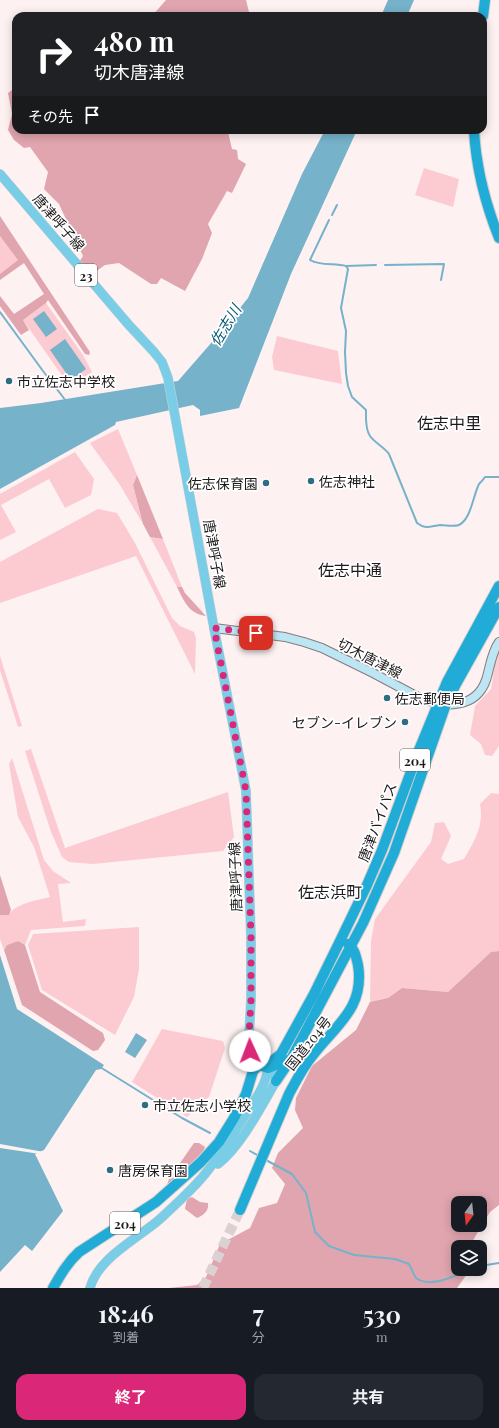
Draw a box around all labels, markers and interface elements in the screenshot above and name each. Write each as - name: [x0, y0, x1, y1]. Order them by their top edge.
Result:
- text: 480 m: [94, 22, 174, 59]
- icon: right: [28, 28, 80, 80]
- text: 切木唐津線: [94, 60, 184, 84]
- icon: arrive: [81, 104, 103, 126]
- text: その先: [28, 106, 73, 126]
- street label: 唐津呼子線: [29, 189, 89, 255]
- road number: 23: [75, 264, 97, 286]
- water label: 佐志川: [205, 299, 246, 349]
- place label: 市立佐志中学校: [17, 372, 115, 391]
- marker: 市立佐志中学校: [4, 376, 14, 386]
- district label: 佐志中里: [417, 412, 481, 433]
- place label: 佐志神社: [319, 472, 375, 491]
- place label: 佐志保育園: [188, 474, 258, 493]
- marker: 佐志神社: [306, 476, 316, 486]
- marker: 佐志保育園: [261, 478, 271, 488]
- street label: 唐津呼子線: [200, 518, 230, 590]
- district label: 佐志中通: [318, 559, 382, 580]
- pin: [239, 616, 273, 650]
- icon: arrive: [245, 622, 267, 644]
- street label: 切木唐津線: [335, 634, 405, 682]
- place label: 佐志郵便局: [395, 689, 465, 708]
- marker: 佐志郵便局: [382, 693, 392, 703]
- place label: セブン-イレブン: [292, 713, 397, 732]
- marker: セブン-イレブン: [400, 717, 410, 727]
- road number: 204: [400, 749, 430, 771]
- street label: 唐津バイパス: [353, 780, 401, 864]
- street label: 唐津呼子線: [224, 842, 246, 912]
- district label: 佐志浜町: [298, 881, 362, 902]
- street label: 国道204号: [281, 1012, 335, 1074]
- position arrow: [229, 1030, 271, 1072]
- place label: 市立佐志小学校: [153, 1096, 251, 1115]
- marker: 市立佐志小学校: [140, 1100, 150, 1110]
- place label: 唐房保育園: [118, 1161, 188, 1180]
- marker: 唐房保育園: [105, 1165, 115, 1175]
- north arrow: [451, 1196, 487, 1232]
- map controls: [451, 1196, 487, 1276]
- road number: 204: [110, 1212, 140, 1234]
- button: layers: [451, 1240, 487, 1276]
- text: 18:46: [98, 1297, 154, 1329]
- text: 7: [253, 1297, 264, 1329]
- text: 530: [363, 1298, 401, 1330]
- text: 到着: [113, 1328, 139, 1345]
- text: 分: [252, 1328, 265, 1345]
- text: m: [376, 1328, 388, 1345]
- button: 終了: [16, 1374, 246, 1420]
- button: 共有: [254, 1374, 483, 1420]

